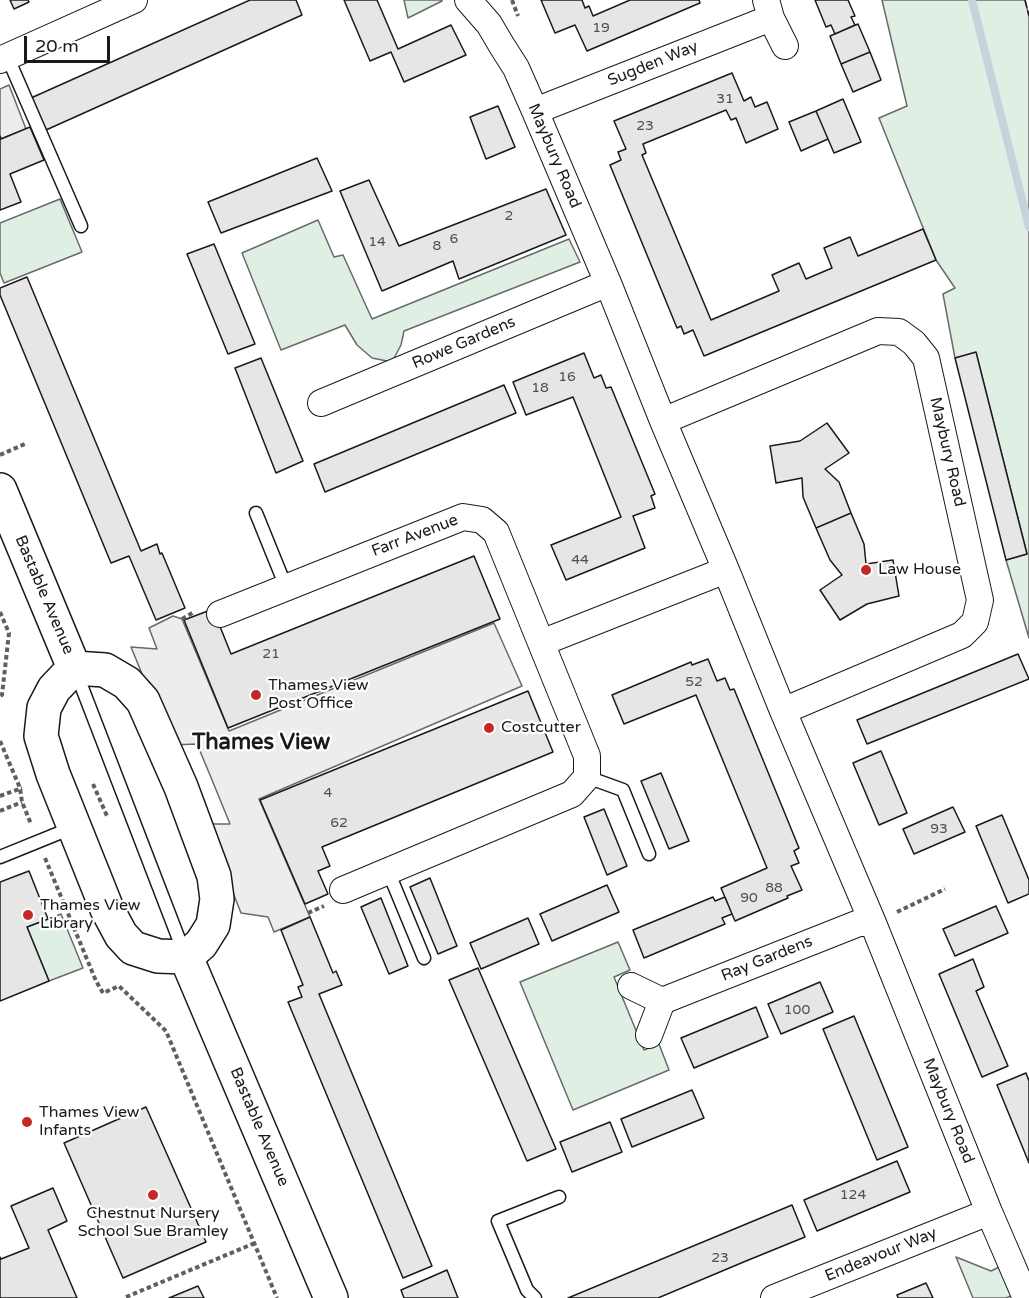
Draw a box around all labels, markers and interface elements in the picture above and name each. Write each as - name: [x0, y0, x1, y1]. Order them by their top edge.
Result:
- house number: 19: [592, 20, 610, 36]
- scale bar: [27, 24, 112, 62]
- text: 20 m: [35, 35, 79, 57]
- street label: Sugden Way: [605, 37, 701, 91]
- house number: 31: [716, 91, 734, 107]
- street label: Maybury Road: [523, 101, 585, 211]
- house number: 23: [636, 118, 654, 134]
- house number: 2: [505, 208, 513, 224]
- house number: 6: [450, 231, 458, 247]
- house number: 14: [368, 234, 386, 250]
- house number: 8: [433, 238, 441, 254]
- street label: Rowe Gardens: [409, 313, 519, 373]
- house number: 16: [558, 369, 576, 385]
- house number: 18: [531, 380, 549, 396]
- street label: Maybury Road: [925, 395, 969, 509]
- street label: Farr Avenue: [369, 511, 461, 561]
- street label: Bastable Avenue: [10, 533, 78, 657]
- house number: 44: [571, 552, 589, 568]
- place label: Law House: [878, 560, 961, 580]
- marker: Law House: [859, 563, 873, 577]
- house number: 21: [262, 646, 280, 662]
- house number: 52: [685, 674, 703, 690]
- place label: Thames View Post Office: [268, 676, 369, 714]
- marker: Thames View Post Office: [249, 688, 263, 702]
- place label: Costcutter: [501, 718, 581, 738]
- marker: Costcutter: [482, 721, 496, 735]
- district label: Thames View: [192, 730, 330, 756]
- house number: 4: [324, 785, 332, 801]
- house number: 62: [330, 815, 348, 831]
- house number: 93: [930, 821, 948, 837]
- house number: 88: [765, 880, 783, 896]
- house number: 90: [740, 890, 758, 906]
- place label: Thames View Library: [40, 896, 141, 934]
- marker: Thames View Library: [21, 908, 35, 922]
- street label: Ray Gardens: [719, 932, 815, 986]
- house number: 100: [784, 1002, 810, 1018]
- street label: Maybury Road: [918, 1056, 978, 1166]
- street label: Bastable Avenue: [225, 1065, 293, 1189]
- place label: Thames View Infants: [39, 1103, 140, 1141]
- marker: Thames View Infants: [20, 1115, 34, 1129]
- house number: 124: [840, 1187, 866, 1203]
- marker: Chestnut Nursery School Sue Bramley: [146, 1188, 160, 1202]
- place label: Chestnut Nursery School Sue Bramley: [78, 1204, 228, 1242]
- street label: Endeavour Way: [822, 1224, 940, 1286]
- house number: 23: [711, 1250, 729, 1266]

